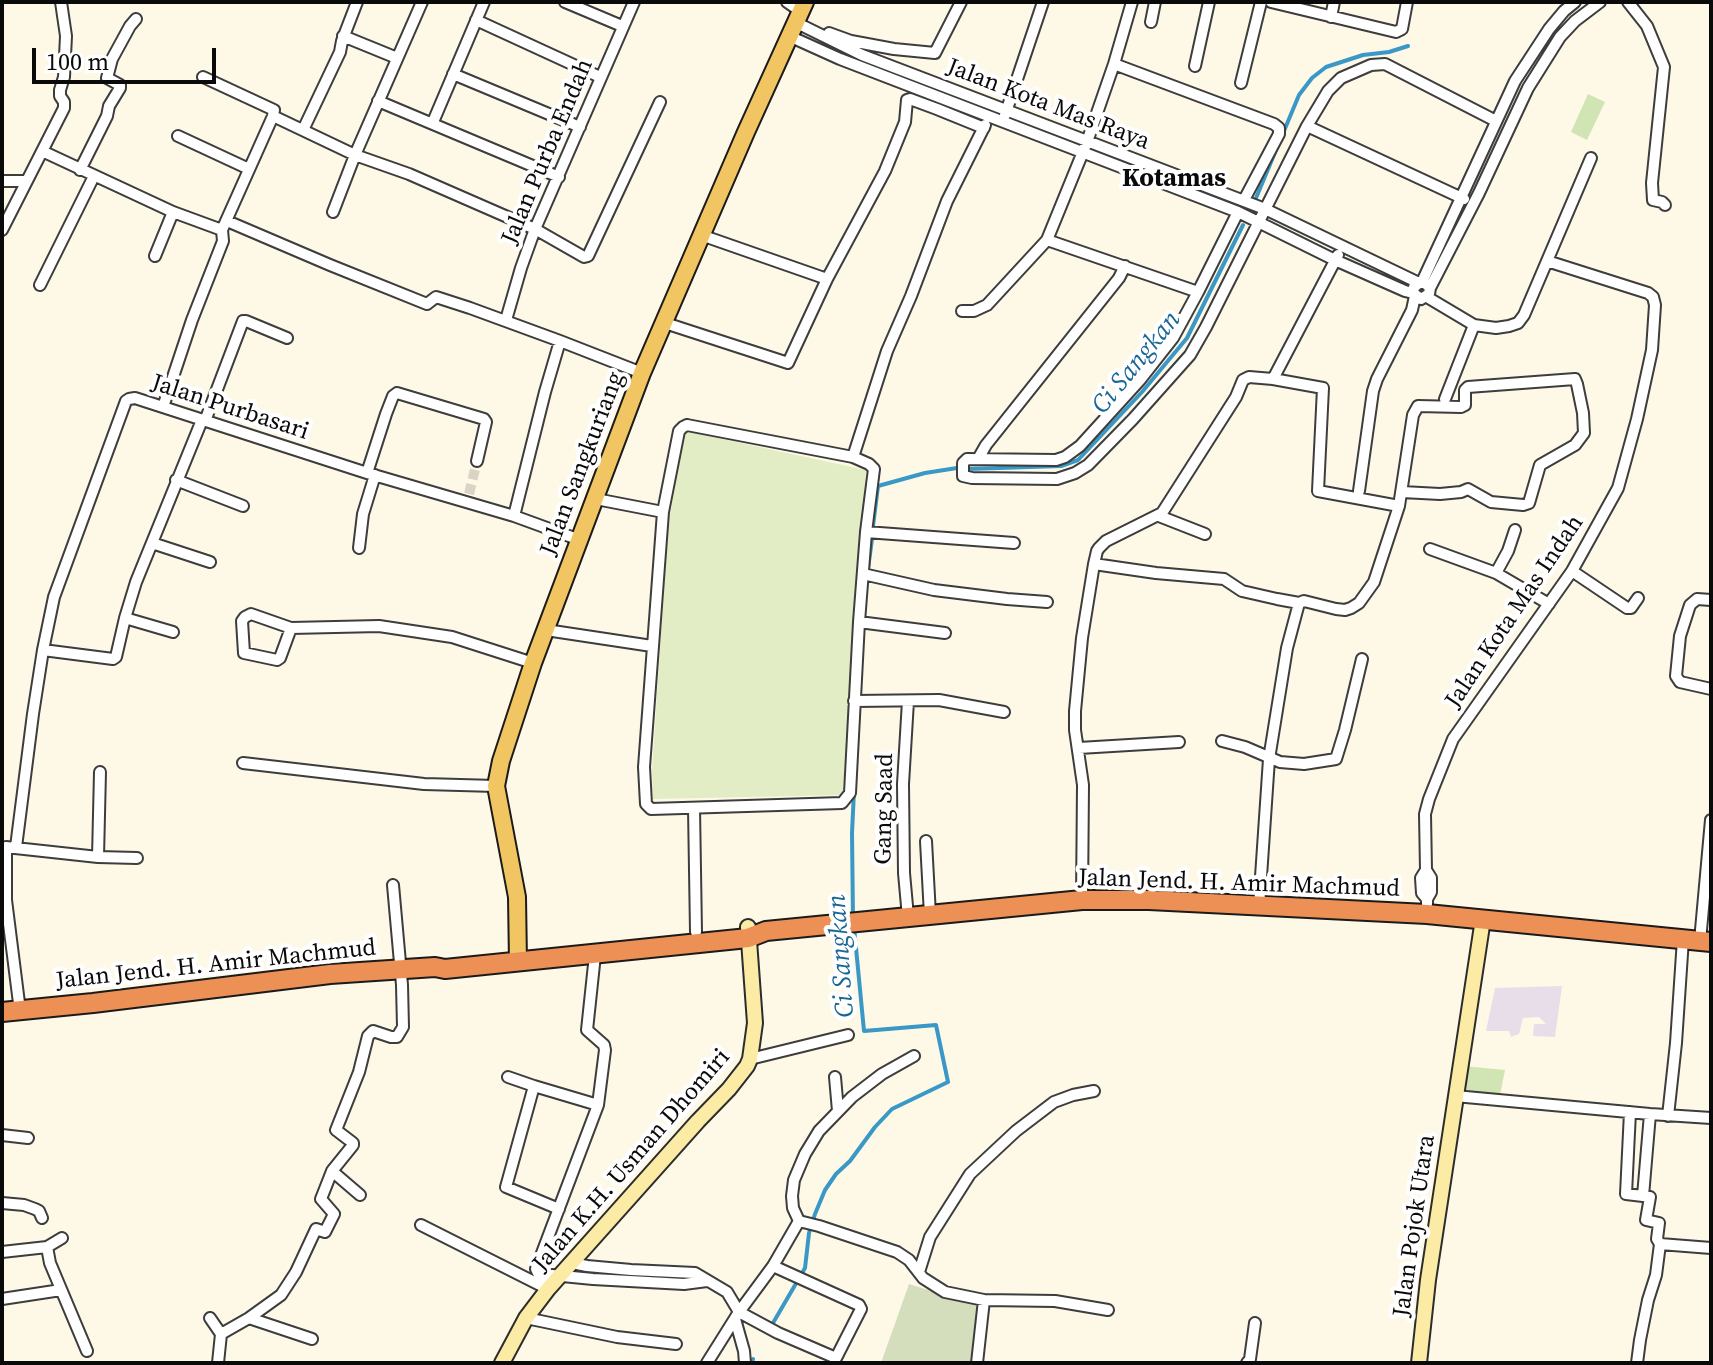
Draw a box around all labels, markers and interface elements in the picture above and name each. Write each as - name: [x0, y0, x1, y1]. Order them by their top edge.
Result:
- scale bar: [36, 32, 220, 82]
- text: 100 m: [46, 45, 109, 78]
- street label: Jalan Kota Mas Raya: [943, 53, 1153, 157]
- street label: Jalan Purba Endah: [496, 55, 600, 249]
- district label: Kotamas: [1122, 163, 1226, 195]
- water label: Ci Sangkan: [1086, 305, 1188, 421]
- street label: Jalan Sangkuriang: [535, 368, 631, 560]
- street label: Jalan Purbasari: [148, 369, 312, 447]
- street label: Jalan Kota Mas Indah: [1440, 510, 1590, 714]
- street label: Gang Saad: [870, 753, 900, 865]
- street label: Jalan Jend. H. Amir Machmud: [1078, 864, 1400, 904]
- water label: Ci Sangkan: [822, 893, 862, 1019]
- street label: Jalan Jend. H. Amir Machmud: [55, 934, 377, 996]
- street label: Jalan K.H. Usman Dhomiri: [527, 1044, 737, 1278]
- street label: Jalan Pojok Utara: [1388, 1133, 1442, 1319]

